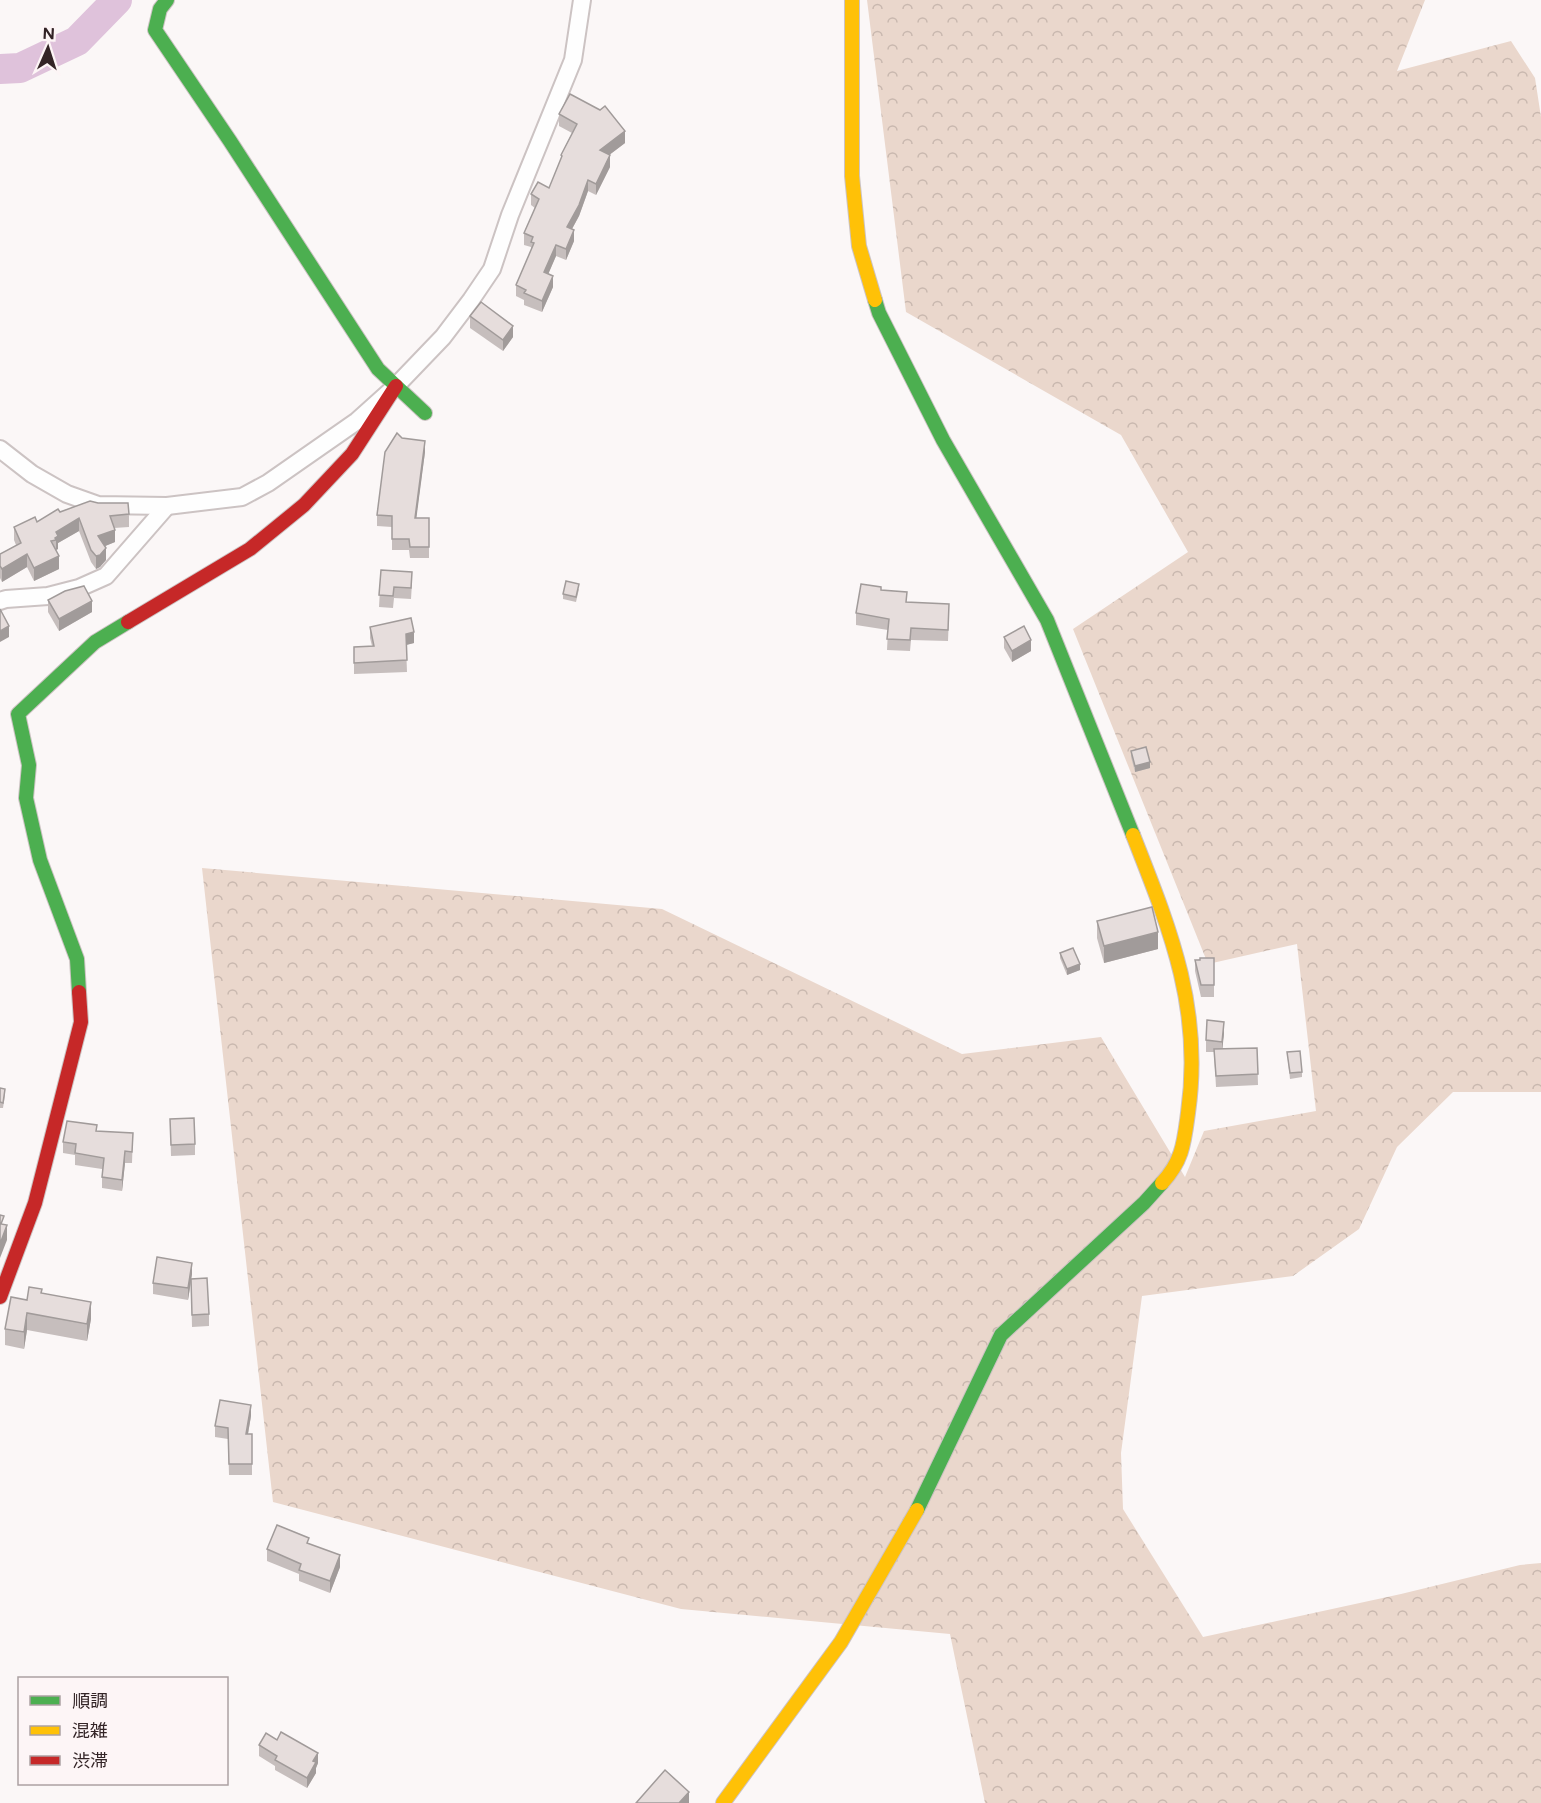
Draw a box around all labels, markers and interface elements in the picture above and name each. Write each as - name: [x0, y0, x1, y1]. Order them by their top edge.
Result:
- north arrow: [18, 18, 78, 78]
- text: N: [42, 24, 55, 43]
- legend: [18, 1677, 228, 1785]
- text: 順調: [72, 1690, 108, 1712]
- text: 混雑: [72, 1720, 108, 1742]
- text: 渋滞: [72, 1750, 108, 1772]

